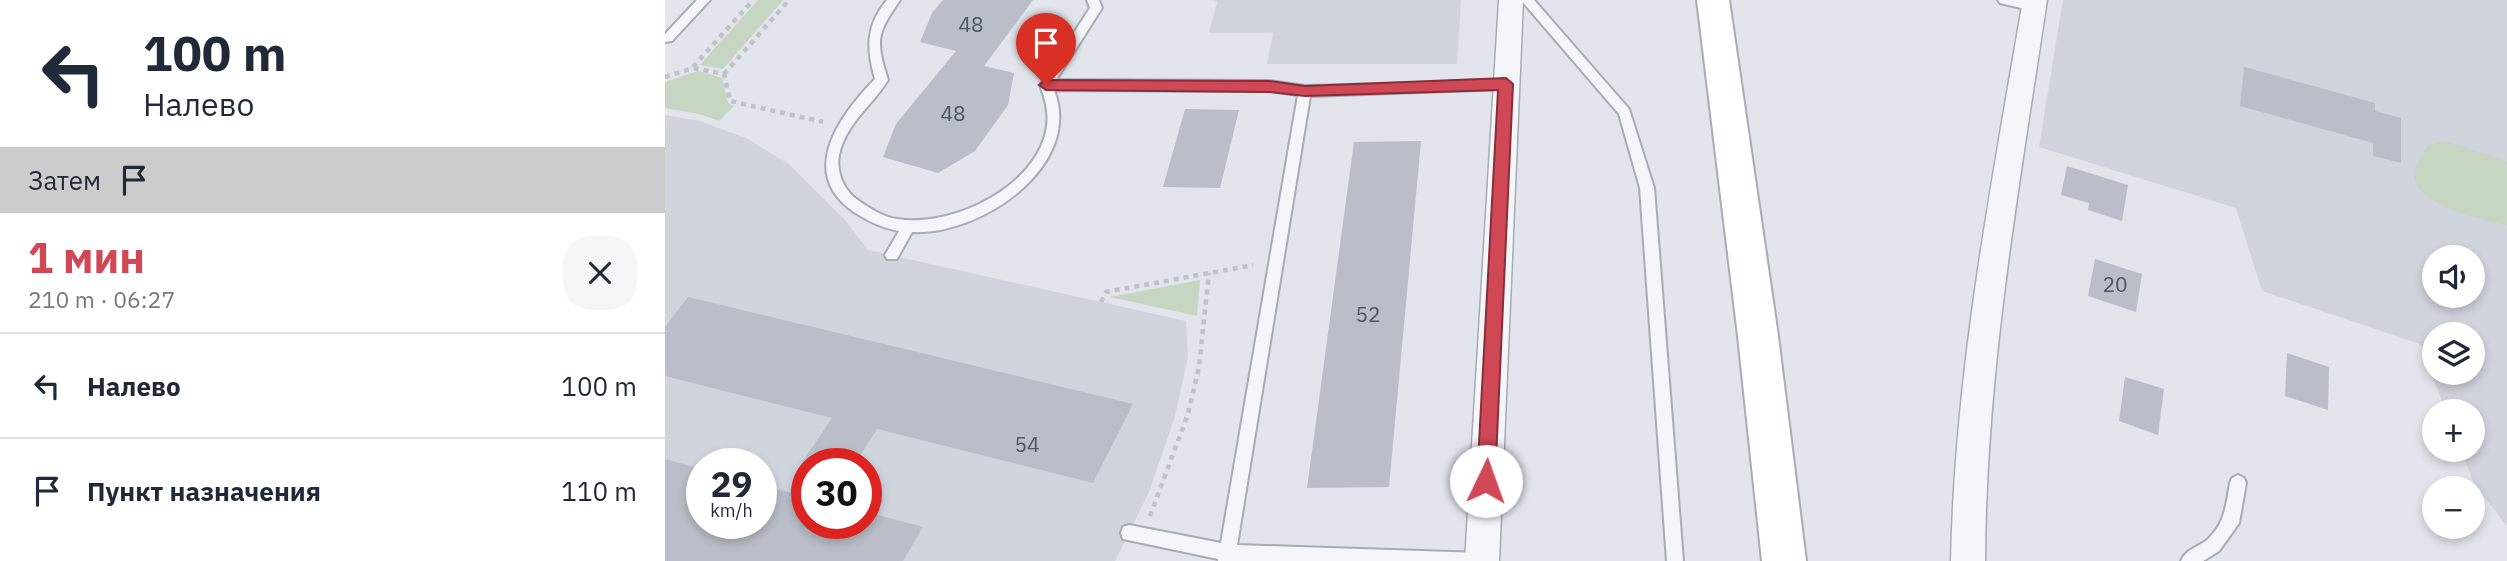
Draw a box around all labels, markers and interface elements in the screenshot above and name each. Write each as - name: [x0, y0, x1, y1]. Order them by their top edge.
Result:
- house number: 48: [958, 10, 984, 38]
- pin: [1016, 13, 1076, 85]
- text: 100 m: [143, 21, 287, 84]
- icon: arrive: [1027, 24, 1065, 62]
- icon: left: [28, 28, 119, 119]
- text: Налево: [143, 83, 254, 125]
- house number: 48: [940, 99, 966, 127]
- icon: arrive: [115, 161, 153, 199]
- text: Затем: [28, 163, 101, 197]
- text: 1 мин: [28, 230, 145, 285]
- button: close: [563, 236, 637, 310]
- map controls: [2422, 245, 2485, 539]
- button: sound: [2422, 245, 2485, 308]
- house number: 20: [2102, 270, 2128, 298]
- text: 210 m · 06:27: [28, 284, 175, 314]
- house number: 52: [1355, 300, 1381, 328]
- button: layers: [2422, 322, 2485, 385]
- icon: left: [28, 367, 66, 405]
- text: Налево: [87, 369, 181, 403]
- text: 100 m: [561, 369, 637, 403]
- button: +: [2422, 399, 2485, 462]
- house number: 54: [1014, 430, 1040, 458]
- position arrow: [1449, 444, 1523, 518]
- speed limit sign: 30: [791, 448, 882, 539]
- text: 29: [710, 461, 753, 507]
- icon: arrive: [28, 472, 66, 510]
- text: Пункт назначения: [87, 474, 321, 508]
- text: 110 m: [561, 474, 637, 508]
- button: −: [2422, 476, 2485, 539]
- text: km/h: [710, 499, 753, 522]

